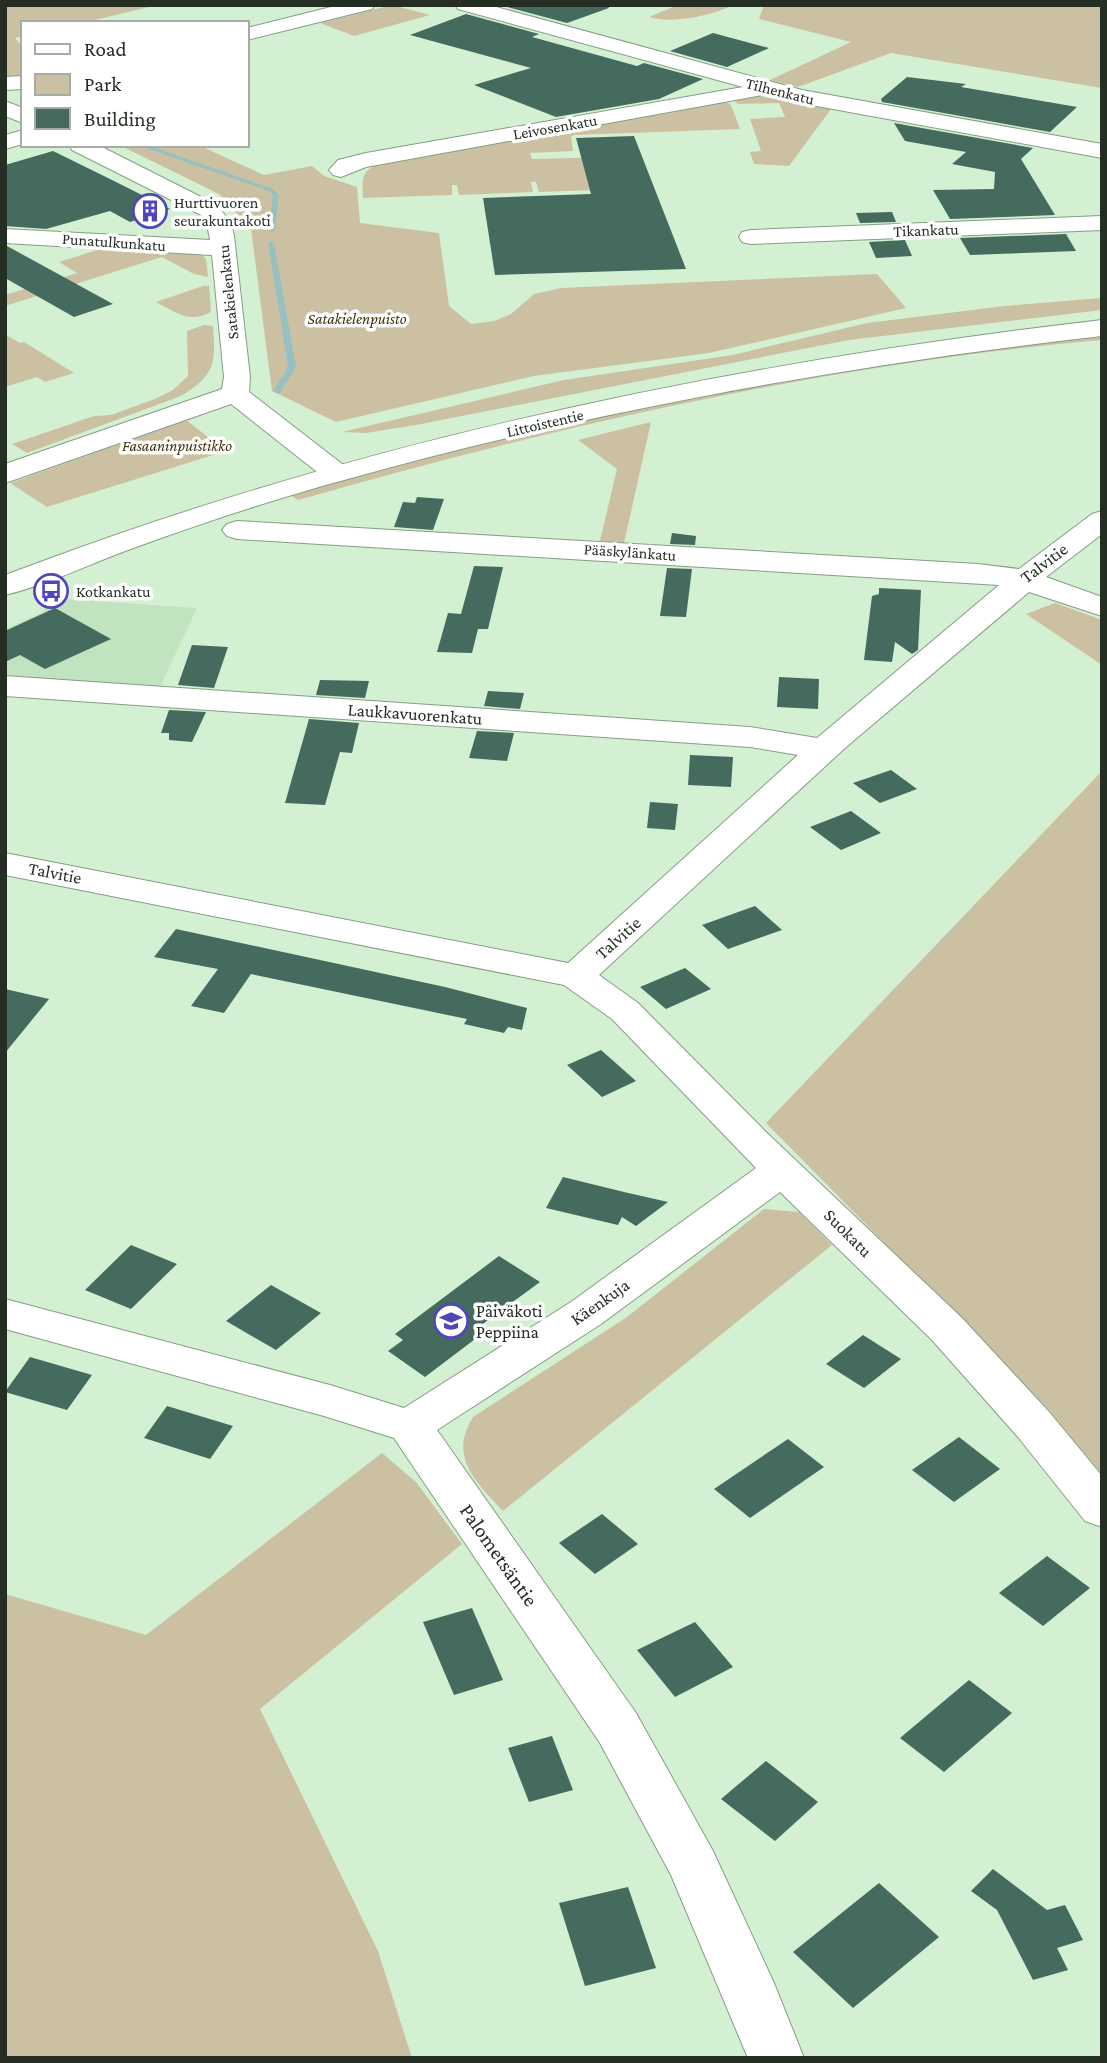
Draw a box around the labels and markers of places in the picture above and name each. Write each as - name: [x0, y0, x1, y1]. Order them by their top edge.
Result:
- building icon: Hurttivuoren seurakuntakoti: [131, 192, 169, 230]
- place label: Hurttivuoren seurakuntakoti: [174, 194, 271, 229]
- bus stop icon: Kotkankatu: [32, 572, 70, 610]
- place label: Kotkankatu: [76, 583, 151, 600]
- place label: Päiväkoti Peppiina: [476, 1301, 543, 1342]
- school or university icon: Päiväkoti Peppiina: [432, 1302, 470, 1340]

